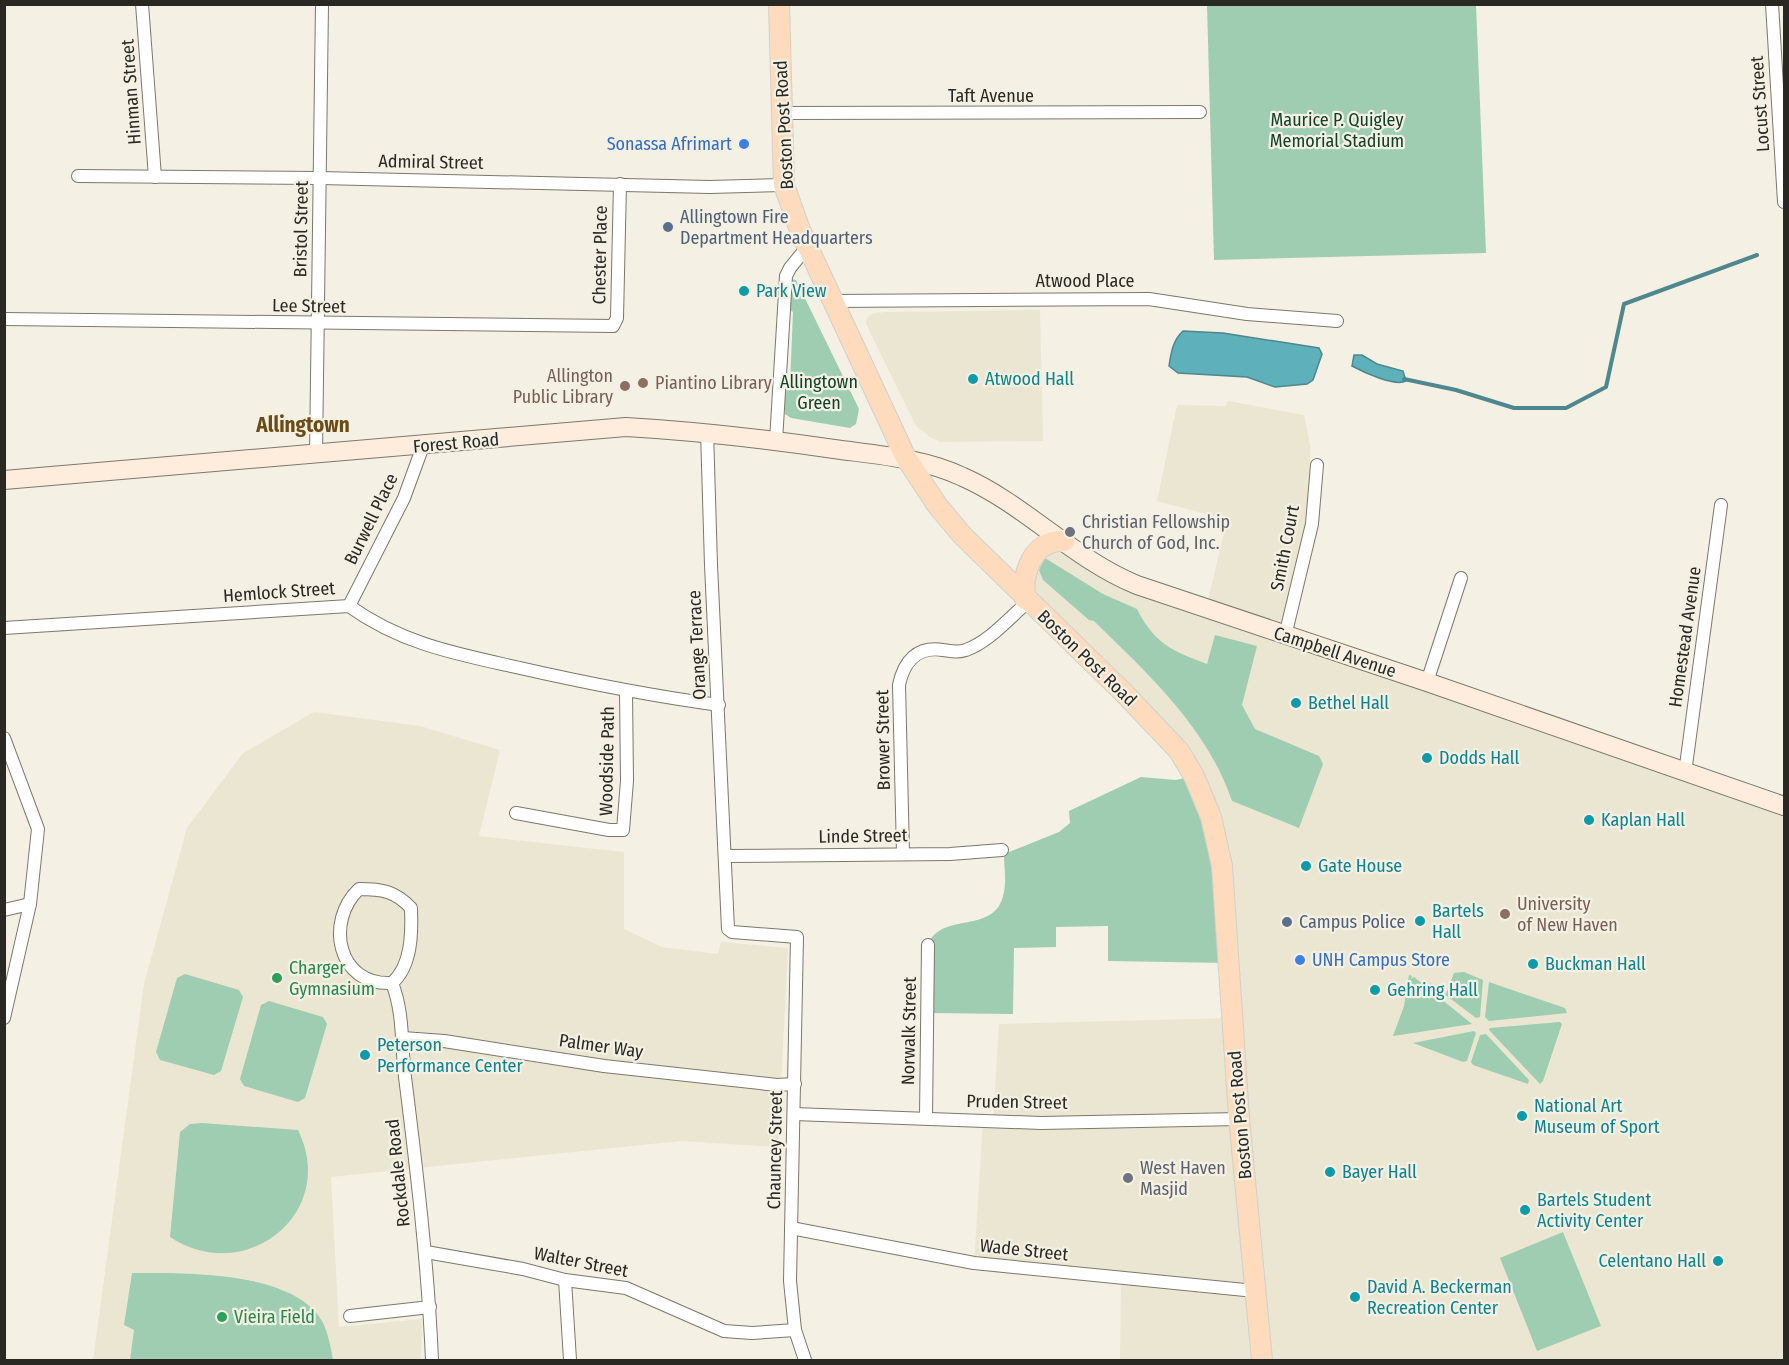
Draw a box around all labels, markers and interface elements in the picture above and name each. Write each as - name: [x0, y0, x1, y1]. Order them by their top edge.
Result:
- street label: Hinman Street: [116, 38, 146, 145]
- street label: Locust Street: [1746, 55, 1774, 153]
- street label: Boston Post Road: [770, 60, 798, 190]
- street label: Taft Avenue: [948, 85, 1034, 107]
- park label: Maurice P. Quigley Memorial Stadium: [1270, 109, 1404, 152]
- place label: Sonassa Afrimart: [607, 133, 732, 155]
- marker: Sonassa Afrimart: [737, 137, 751, 151]
- street label: Admiral Street: [378, 150, 484, 174]
- street label: Bristol Street: [289, 180, 313, 278]
- street label: Chester Place: [588, 205, 612, 305]
- place label: Allingtown Fire Department Headquarters: [680, 206, 873, 249]
- marker: Allingtown Fire Department Headquarters: [661, 220, 675, 234]
- street label: Atwood Place: [1036, 270, 1135, 292]
- place label: Park View: [756, 280, 827, 302]
- marker: Park View: [737, 284, 751, 298]
- street label: Lee Street: [272, 294, 346, 318]
- place label: Allington Public Library: [513, 365, 613, 408]
- place label: Atwood Hall: [985, 368, 1074, 390]
- park label: Allingtown Green: [780, 371, 858, 414]
- place label: Piantino Library: [655, 372, 772, 394]
- marker: Atwood Hall: [966, 372, 980, 386]
- marker: Piantino Library: [636, 376, 650, 390]
- marker: Allington Public Library: [618, 379, 632, 393]
- district label: Allingtown: [255, 412, 350, 438]
- street label: Forest Road: [412, 428, 500, 458]
- street label: Burwell Place: [339, 470, 403, 568]
- street label: Smith Court: [1266, 503, 1304, 593]
- place label: Christian Fellowship Church of God, Inc.: [1082, 511, 1230, 554]
- marker: Christian Fellowship Church of God, Inc.: [1063, 525, 1077, 539]
- street label: Homestead Avenue: [1664, 565, 1706, 709]
- street label: Hemlock Street: [222, 577, 336, 607]
- street label: Orange Terrace: [683, 589, 711, 700]
- street label: Boston Post Road: [1033, 605, 1141, 711]
- street label: Campbell Avenue: [1271, 622, 1399, 682]
- street label: Brower Street: [871, 689, 895, 790]
- place label: Bethel Hall: [1308, 692, 1389, 714]
- marker: Bethel Hall: [1289, 696, 1303, 710]
- street label: Woodside Path: [595, 706, 619, 816]
- place label: Dodds Hall: [1439, 747, 1519, 769]
- marker: Dodds Hall: [1420, 751, 1434, 765]
- place label: Kaplan Hall: [1601, 809, 1685, 831]
- marker: Kaplan Hall: [1582, 813, 1596, 827]
- street label: Linde Street: [818, 824, 908, 848]
- place label: Gate House: [1318, 855, 1402, 877]
- marker: Gate House: [1299, 859, 1313, 873]
- place label: University of New Haven: [1517, 893, 1618, 936]
- place label: Bartels Hall: [1432, 900, 1484, 943]
- marker: University of New Haven: [1498, 907, 1512, 921]
- place label: Campus Police: [1299, 911, 1406, 933]
- marker: Bartels Hall: [1413, 914, 1427, 928]
- marker: Campus Police: [1280, 915, 1294, 929]
- place label: UNH Campus Store: [1312, 949, 1450, 971]
- marker: UNH Campus Store: [1293, 953, 1307, 967]
- place label: Buckman Hall: [1545, 953, 1646, 975]
- place label: Charger Gymnasium: [289, 957, 375, 1000]
- marker: Buckman Hall: [1526, 957, 1540, 971]
- marker: Charger Gymnasium: [270, 971, 284, 985]
- street label: Norwalk Street: [897, 976, 921, 1085]
- place label: Gehring Hall: [1387, 979, 1478, 1001]
- marker: Gehring Hall: [1368, 983, 1382, 997]
- street label: Palmer Way: [558, 1029, 644, 1063]
- place label: Peterson Performance Center: [377, 1034, 523, 1077]
- marker: Peterson Performance Center: [358, 1048, 372, 1062]
- street label: Boston Post Road: [1223, 1050, 1257, 1180]
- street label: Chauncey Street: [763, 1090, 787, 1210]
- street label: Pruden Street: [966, 1090, 1068, 1114]
- place label: National Art Museum of Sport: [1534, 1095, 1660, 1138]
- marker: National Art Museum of Sport: [1515, 1109, 1529, 1123]
- street label: Rockdale Road: [381, 1118, 415, 1228]
- place label: West Haven Masjid: [1140, 1157, 1226, 1200]
- place label: Bayer Hall: [1342, 1161, 1417, 1183]
- marker: Bayer Hall: [1323, 1165, 1337, 1179]
- marker: West Haven Masjid: [1121, 1171, 1135, 1185]
- place label: Bartels Student Activity Center: [1537, 1189, 1651, 1232]
- marker: Bartels Student Activity Center: [1518, 1203, 1532, 1217]
- street label: Wade Street: [979, 1234, 1069, 1266]
- street label: Walter Street: [532, 1242, 630, 1282]
- place label: Celentano Hall: [1598, 1250, 1706, 1272]
- marker: Celentano Hall: [1711, 1254, 1725, 1268]
- place label: David A. Beckerman Recreation Center: [1367, 1276, 1512, 1319]
- marker: David A. Beckerman Recreation Center: [1348, 1290, 1362, 1304]
- place label: Vieira Field: [234, 1306, 315, 1328]
- marker: Vieira Field: [215, 1310, 229, 1324]

